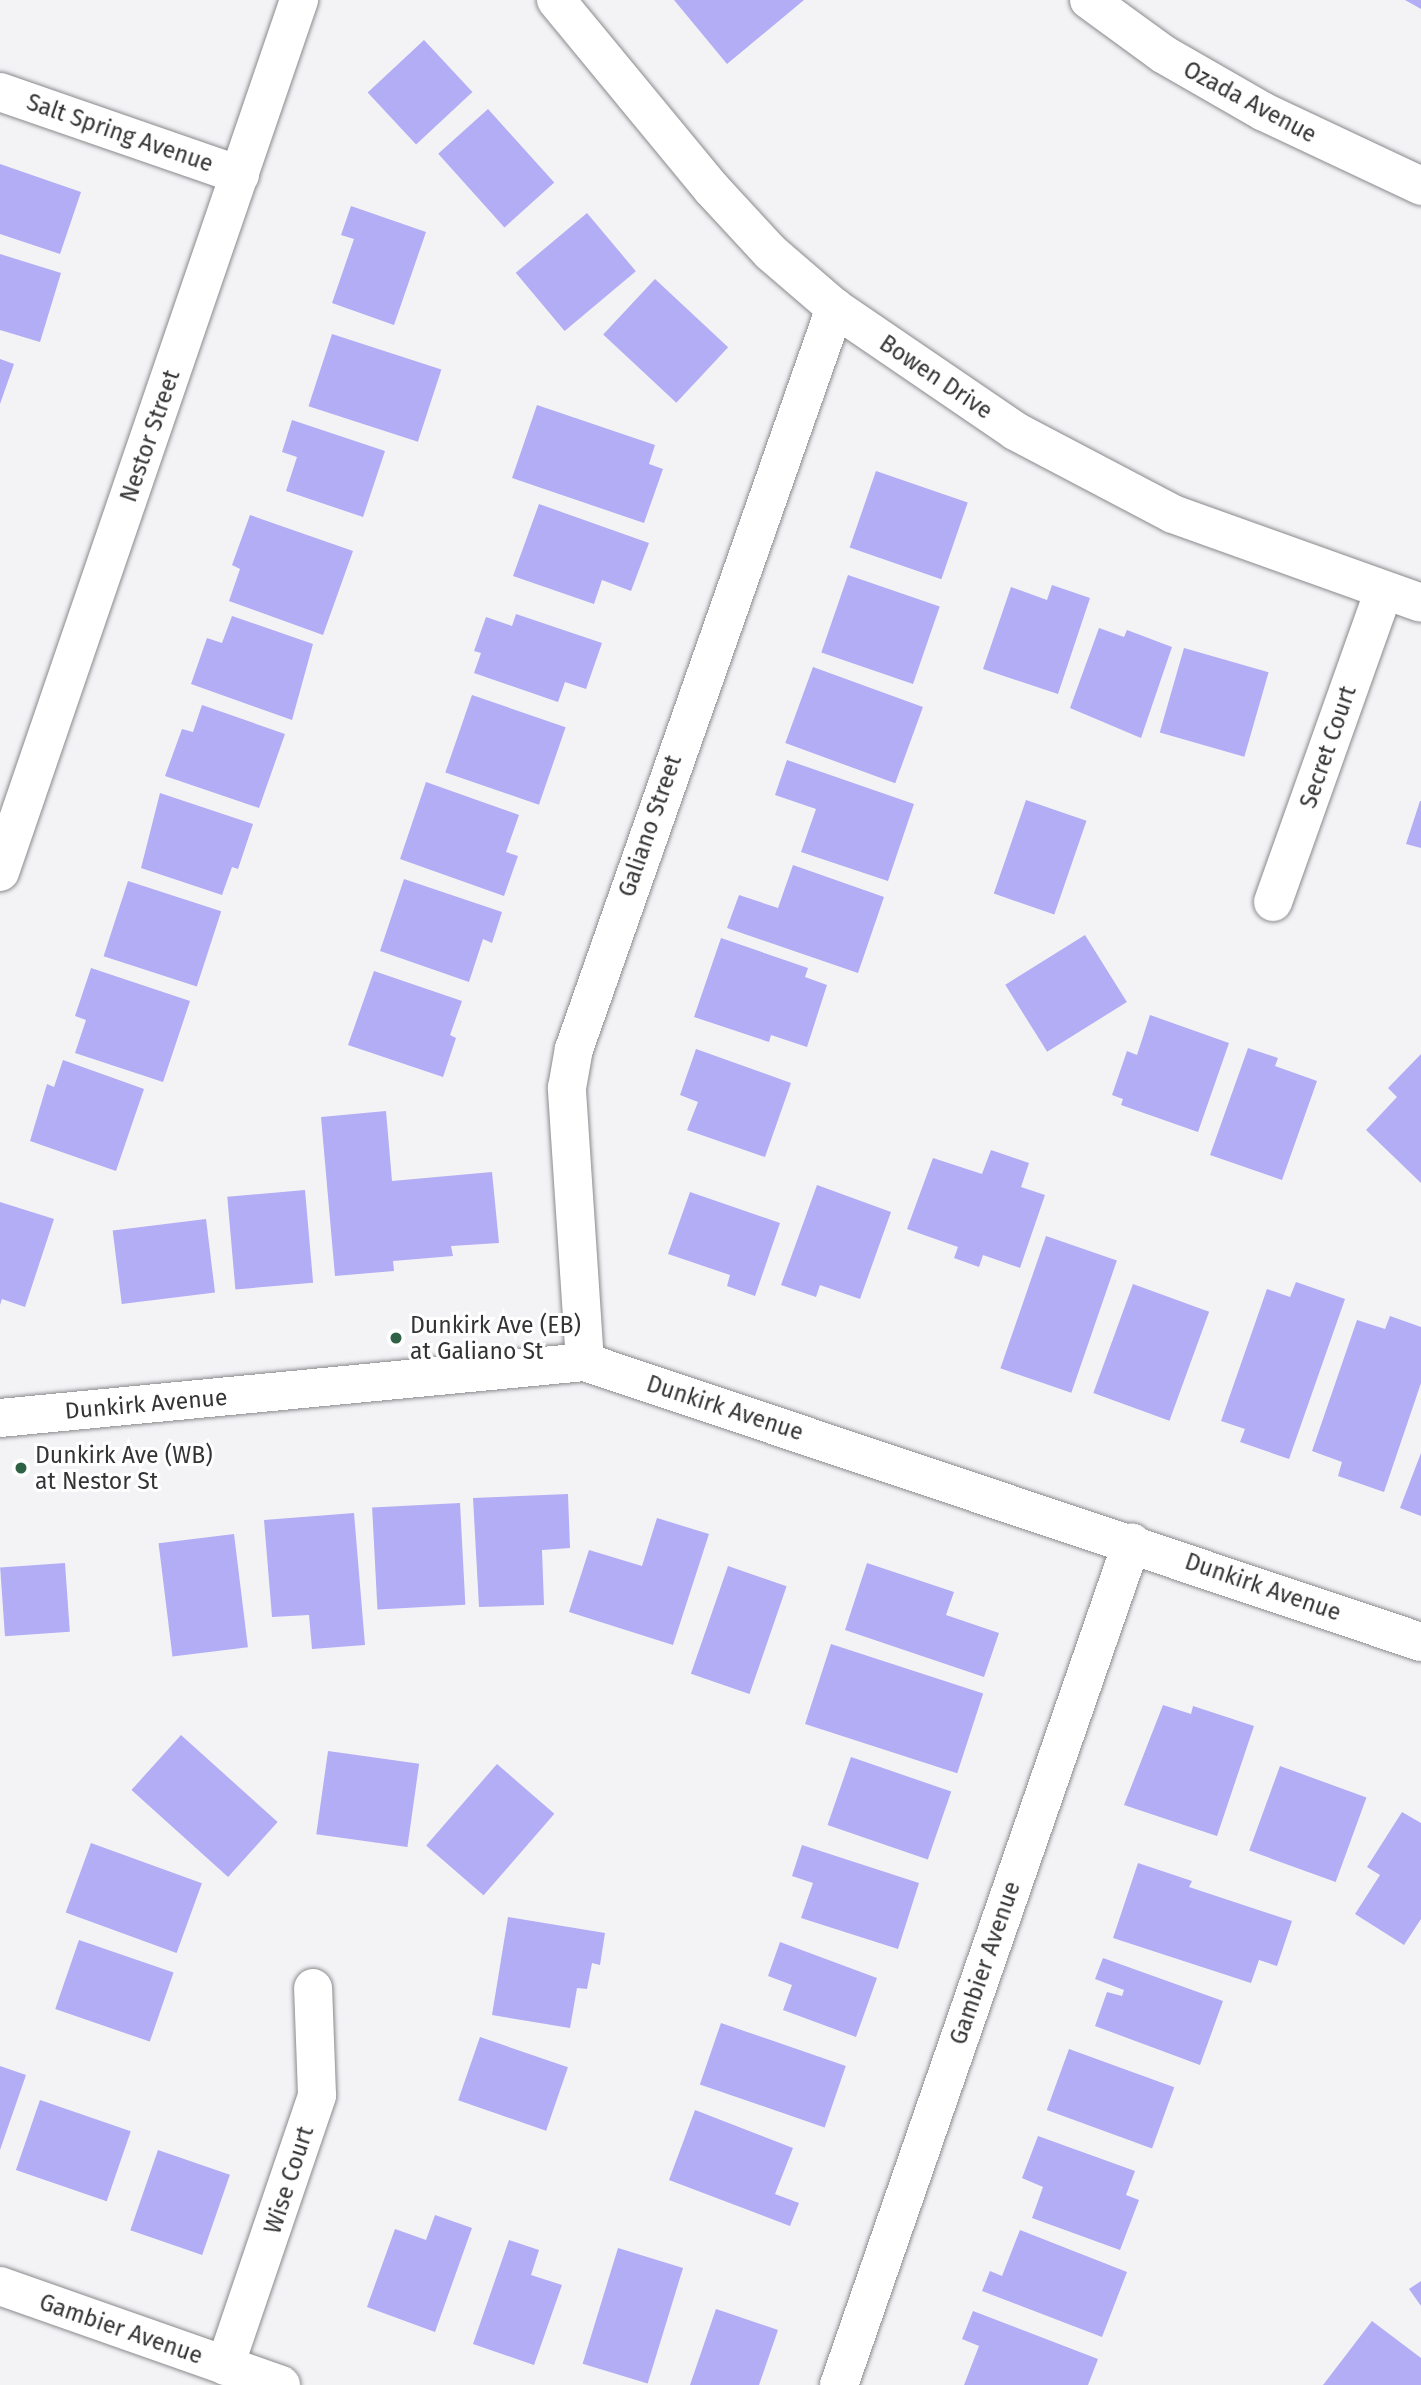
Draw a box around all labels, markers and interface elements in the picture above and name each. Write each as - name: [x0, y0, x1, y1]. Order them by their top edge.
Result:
- street label: Ozada Avenue: [1179, 55, 1321, 149]
- street label: Salt Spring Avenue: [23, 88, 217, 178]
- street label: Bowen Drive: [874, 329, 998, 425]
- street label: Nestor Street: [115, 366, 185, 506]
- street label: Secret Court: [1294, 682, 1362, 812]
- street label: Galiano Street: [613, 752, 687, 900]
- place label: Dunkirk Ave (EB) at Galiano St: [410, 1311, 581, 1365]
- marker: Dunkirk Ave (EB) at Galiano St: [388, 1330, 404, 1346]
- street label: Dunkirk Avenue: [643, 1370, 807, 1446]
- street label: Dunkirk Avenue: [64, 1383, 228, 1425]
- place label: Dunkirk Ave (WB) at Nestor St: [35, 1441, 213, 1495]
- marker: Dunkirk Ave (WB) at Nestor St: [13, 1460, 29, 1476]
- street label: Dunkirk Avenue: [1181, 1547, 1345, 1627]
- street label: Gambier Avenue: [944, 1878, 1026, 2048]
- street label: Wise Court: [259, 2123, 319, 2237]
- street label: Gambier Avenue: [36, 2288, 206, 2370]

